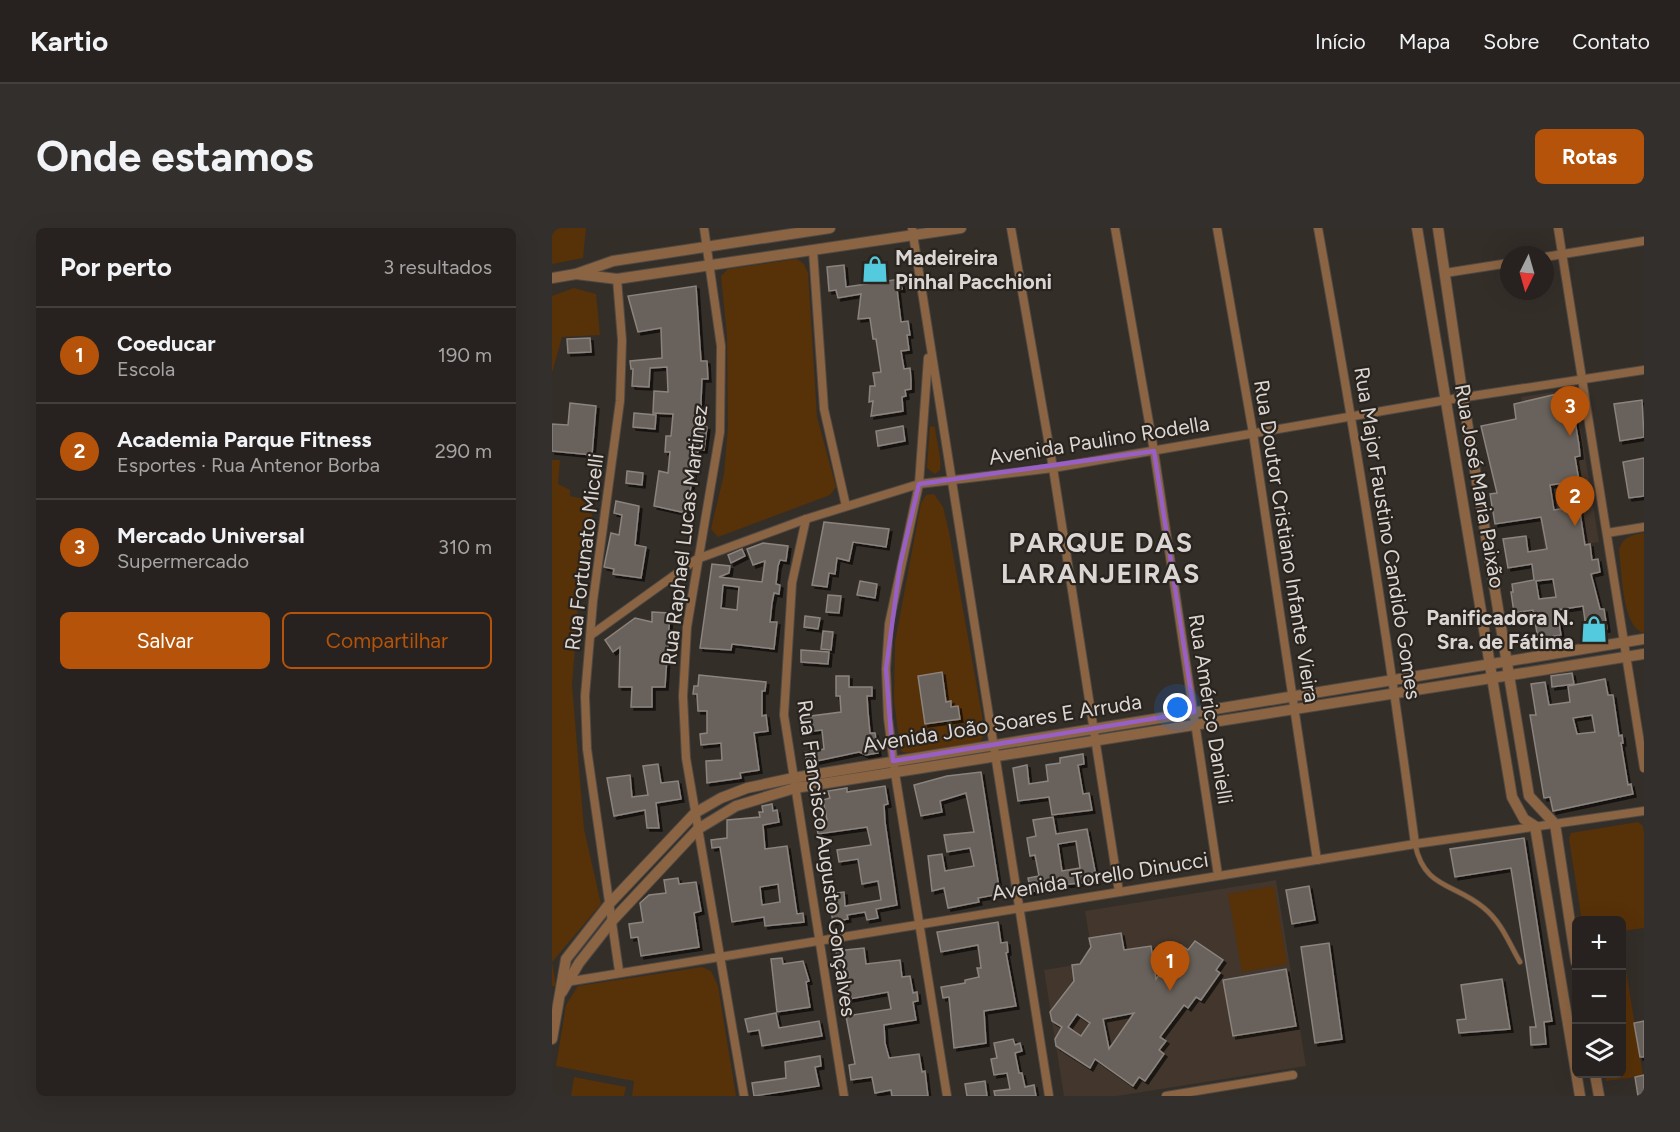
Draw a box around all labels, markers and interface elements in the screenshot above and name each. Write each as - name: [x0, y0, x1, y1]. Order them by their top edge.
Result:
- text: Kartio: [30, 24, 108, 58]
- text: Início: [1315, 29, 1366, 54]
- text: Mapa: [1399, 29, 1450, 54]
- text: Sobre: [1483, 29, 1539, 54]
- text: Contato: [1572, 29, 1650, 54]
- button: Rotas: [1535, 129, 1644, 184]
- text: Onde estamos: [36, 131, 314, 182]
- place label: Madeireira Pinhal Pacchioni: [895, 245, 1052, 294]
- north arrow: [1500, 246, 1554, 300]
- text: Por perto: [60, 251, 172, 283]
- shop icon: Madeireira Pinhal Pacchioni: [860, 254, 890, 284]
- text: 3 resultados: [383, 255, 492, 279]
- text: Coeducar: [117, 330, 216, 357]
- text: 1: [75, 343, 84, 367]
- text: 190 m: [438, 343, 492, 367]
- text: Escola: [117, 357, 175, 381]
- street label: Rua Major Faustino Candido Gomes: [1349, 365, 1427, 701]
- street label: Rua Doutor Cristiano Infante Vieira: [1249, 378, 1325, 704]
- street label: Rua José Maria Paixão: [1450, 382, 1510, 590]
- pin: 3: [1550, 386, 1590, 436]
- street label: Rua Raphael Lucas Martinez: [656, 403, 712, 667]
- street label: Avenida Paulino Rodella: [987, 410, 1211, 470]
- text: Academia Parque Fitness: [117, 426, 371, 453]
- text: 2: [74, 439, 85, 463]
- text: 290 m: [435, 439, 492, 463]
- street label: Rua Fortunato Micelli: [560, 452, 608, 652]
- text: Esportes · Rua Antenor Borba: [117, 453, 380, 477]
- pin: 2: [1556, 476, 1594, 526]
- text: Mercado Universal: [117, 522, 305, 549]
- district label: PARQUE DAS LARANJEIRAS: [1001, 526, 1201, 590]
- text: 3: [74, 535, 85, 559]
- text: 310 m: [438, 535, 492, 559]
- text: Supermercado: [117, 549, 249, 573]
- place label: Panificadora N. Sra. de Fátima: [1426, 605, 1574, 654]
- button: Salvar: [60, 612, 270, 669]
- button: Compartilhar: [282, 612, 492, 669]
- street label: Rua Américo Danielli: [1184, 612, 1238, 806]
- shop icon: Panificadora N. Sra. de Fátima: [1579, 614, 1609, 644]
- street label: Avenida João Soares E Arruda: [861, 689, 1143, 757]
- your location: [1163, 693, 1192, 722]
- street label: Rua Francisco Augusto Gonçalves: [792, 698, 862, 1018]
- street label: Avenida Torello Dinucci: [990, 847, 1210, 905]
- map controls: [1572, 916, 1626, 1078]
- button: +: [1572, 916, 1626, 970]
- pin: 1: [1150, 942, 1190, 991]
- button: −: [1572, 970, 1626, 1024]
- button: layers: [1572, 1024, 1626, 1078]

